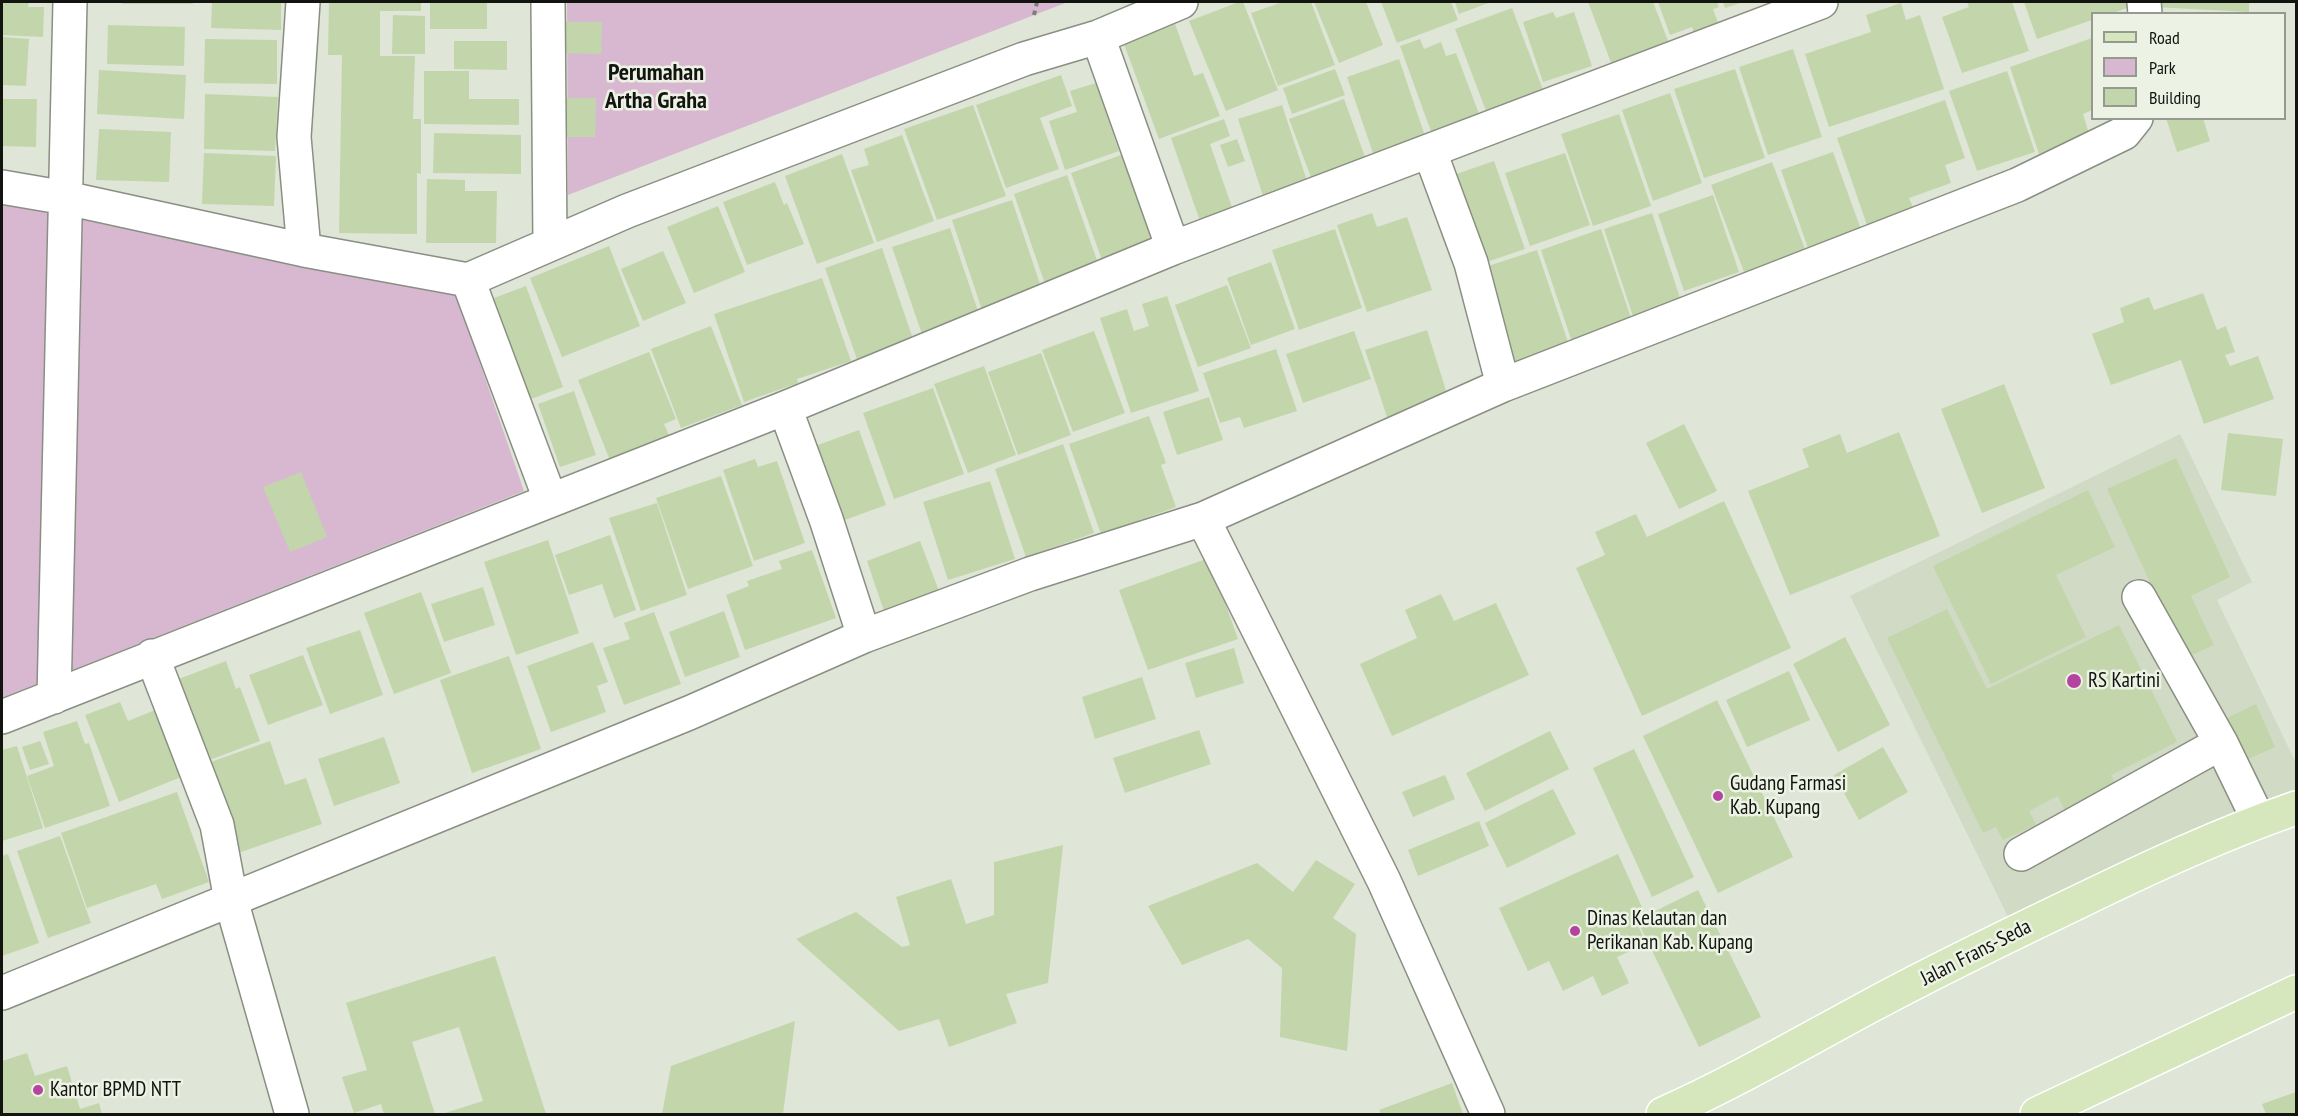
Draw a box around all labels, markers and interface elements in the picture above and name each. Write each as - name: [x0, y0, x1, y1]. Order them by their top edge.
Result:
- legend: [2091, 12, 2286, 120]
- text: Road: [2149, 26, 2180, 49]
- text: Park: [2149, 56, 2176, 79]
- district label: Perumahan Artha Graha: [605, 59, 707, 115]
- text: Building: [2149, 86, 2201, 109]
- place label: RS Kartini: [2088, 668, 2160, 694]
- marker: RS Kartini: [2065, 672, 2083, 690]
- place label: Gudang Farmasi Kab. Kupang: [1730, 771, 1846, 821]
- marker: Gudang Farmasi Kab. Kupang: [1711, 789, 1725, 803]
- place label: Dinas Kelautan dan Perikanan Kab. Kupang: [1587, 906, 1753, 956]
- street label: Jalan Frans-Seda: [1916, 914, 2036, 992]
- marker: Dinas Kelautan dan Perikanan Kab. Kupang: [1568, 924, 1582, 938]
- place label: Kantor BPMD NTT: [50, 1077, 181, 1103]
- marker: Kantor BPMD NTT: [31, 1083, 45, 1097]

